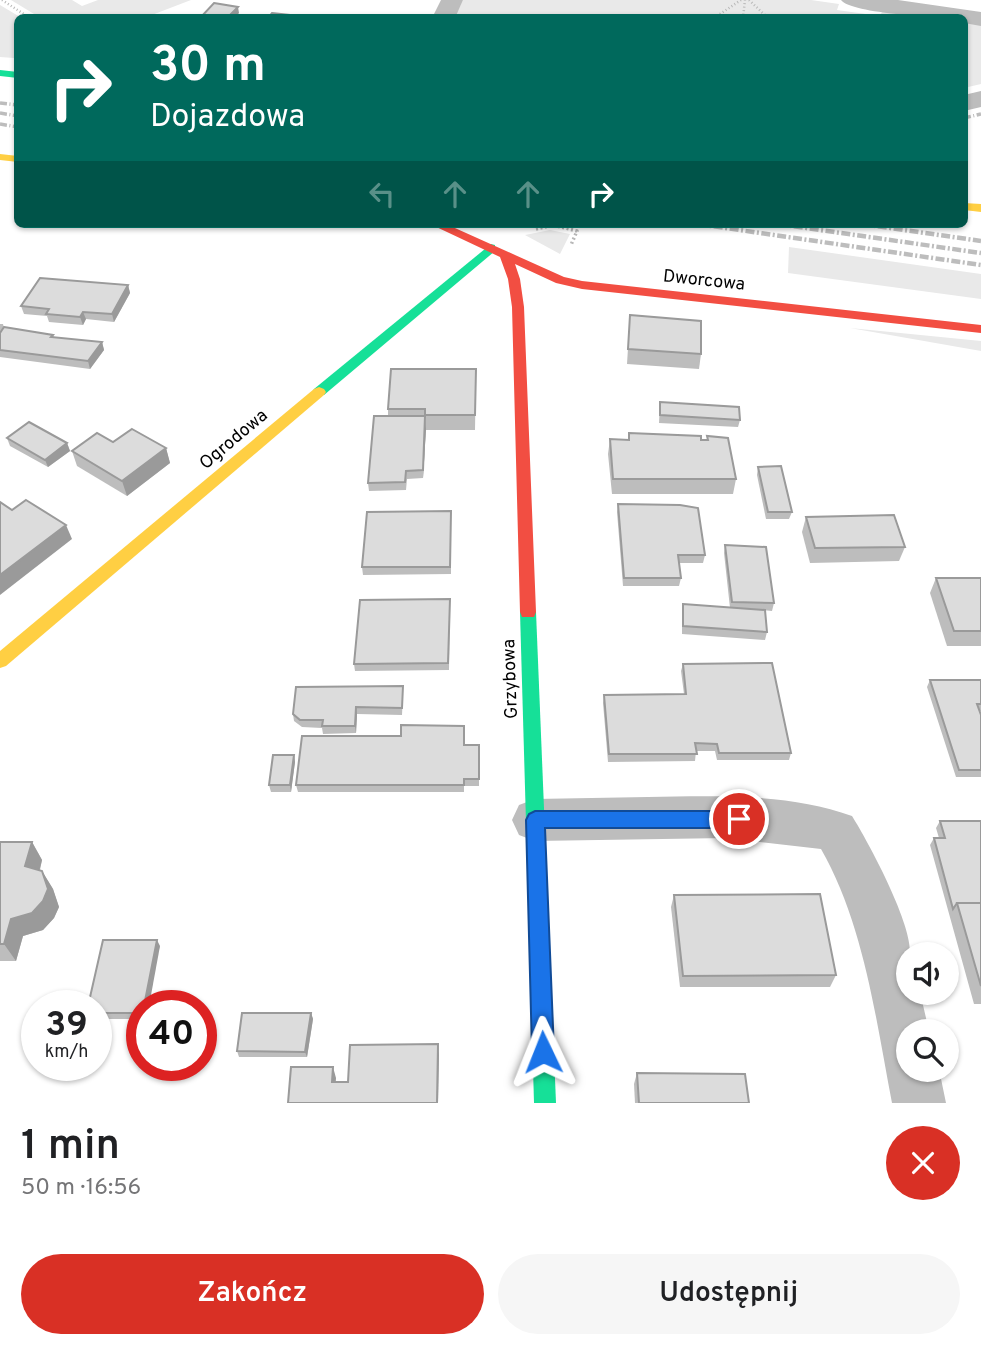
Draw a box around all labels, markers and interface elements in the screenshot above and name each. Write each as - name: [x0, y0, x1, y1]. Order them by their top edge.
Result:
- text: 30 m: [150, 37, 266, 99]
- icon: right: [35, 42, 126, 133]
- text: Dojazdowa: [150, 98, 305, 138]
- icon: left: [363, 175, 401, 213]
- icon: ahead: [436, 175, 474, 213]
- icon: ahead: [509, 175, 547, 213]
- icon: right: [582, 175, 620, 213]
- street label: Dworcowa: [662, 265, 746, 297]
- street label: Ogrodowa: [195, 405, 273, 475]
- street label: Grzybowa: [498, 639, 524, 719]
- pin: [709, 789, 769, 849]
- icon: arrive: [720, 800, 758, 838]
- map controls: [896, 942, 959, 1082]
- button: sound: [896, 942, 959, 1005]
- speed limit sign: 40: [126, 990, 217, 1081]
- text: 39: [45, 1004, 88, 1048]
- position arrow: [506, 1015, 580, 1089]
- button: search: [896, 1019, 959, 1082]
- text: km/h: [45, 1041, 88, 1064]
- text: 1 min: [21, 1121, 120, 1174]
- button: close: [886, 1126, 960, 1200]
- text: 50 m · 16:56: [21, 1174, 141, 1203]
- button: Zakończ: [21, 1254, 484, 1334]
- button: Udostępnij: [498, 1254, 960, 1334]

